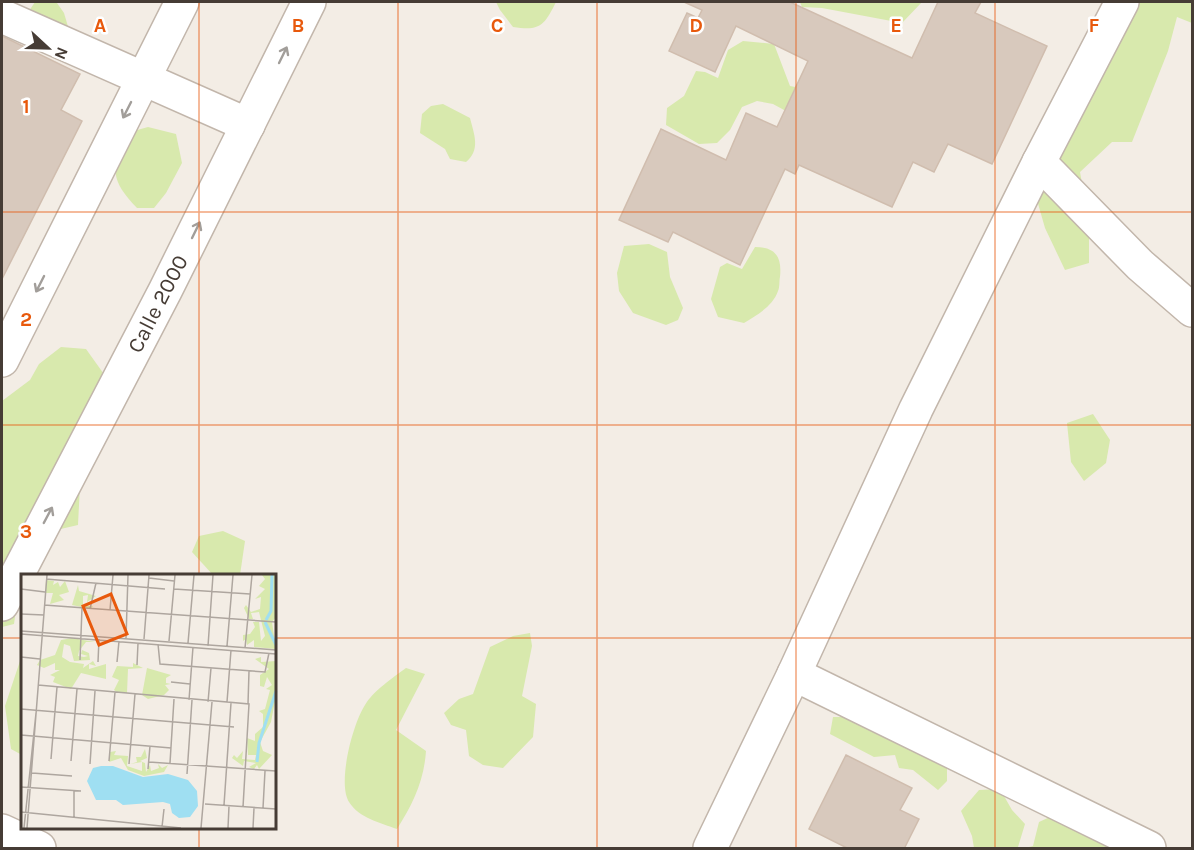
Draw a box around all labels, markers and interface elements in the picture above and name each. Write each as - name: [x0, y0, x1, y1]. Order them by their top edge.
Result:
- text: A: [94, 14, 107, 37]
- text: B: [292, 14, 304, 37]
- text: C: [491, 14, 503, 37]
- text: D: [689, 14, 703, 37]
- text: E: [890, 14, 902, 37]
- text: F: [1089, 14, 1100, 37]
- north arrow: [18, 18, 78, 78]
- text: N: [50, 45, 72, 62]
- one-way arrow: [277, 47, 289, 65]
- text: 1: [22, 95, 30, 118]
- one-way arrow: [121, 101, 133, 118]
- one-way arrow: [190, 221, 202, 239]
- street label: Calle 2000: [122, 251, 194, 357]
- one-way arrow: [33, 275, 45, 293]
- text: 2: [20, 308, 32, 331]
- one-way arrow: [42, 507, 54, 524]
- text: 3: [20, 520, 32, 543]
- inset map: [21, 574, 276, 829]

